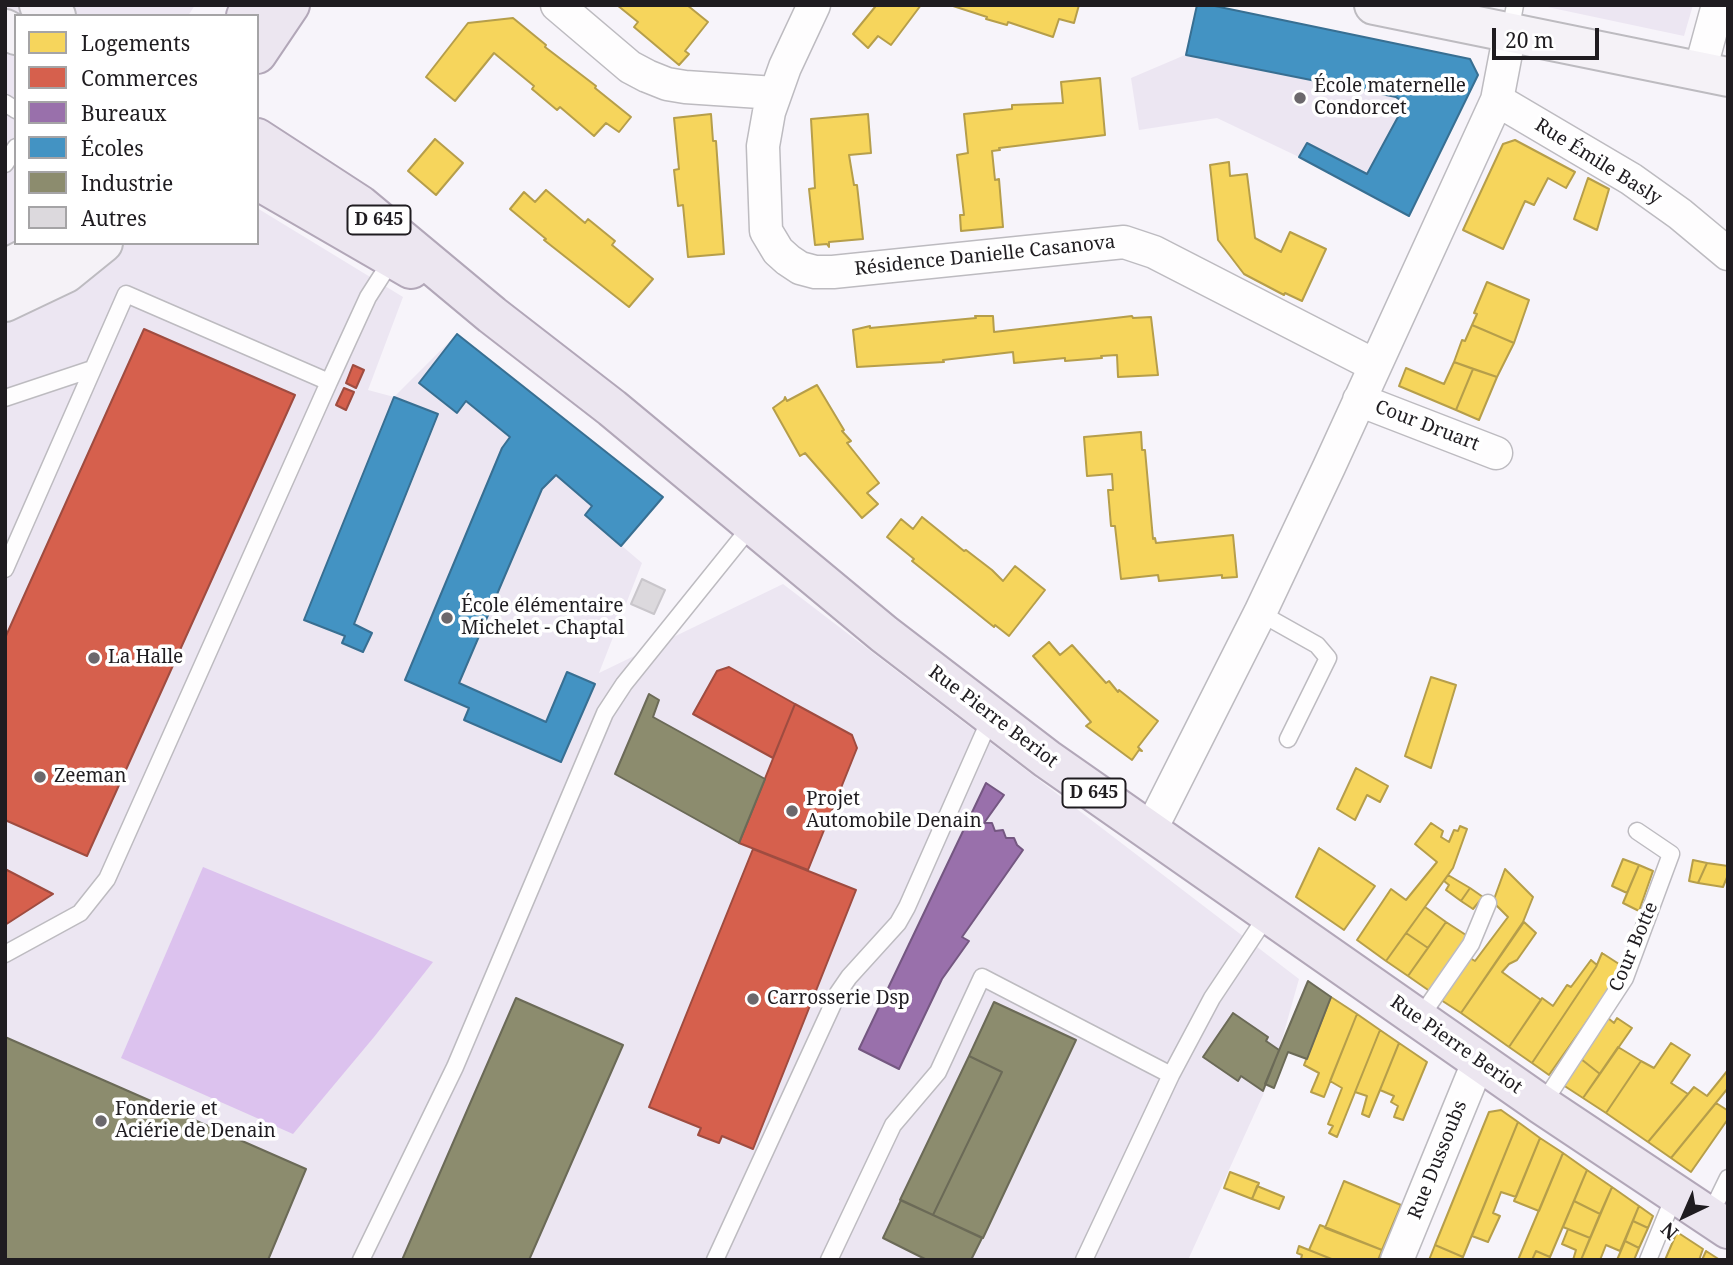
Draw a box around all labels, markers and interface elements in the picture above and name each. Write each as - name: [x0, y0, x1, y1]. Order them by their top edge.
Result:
- legend: [14, 14, 259, 245]
- scale bar: [1495, 14, 1602, 58]
- text: 20 m: [1505, 26, 1554, 54]
- text: Logements: [81, 29, 190, 57]
- text: Commerces: [81, 64, 198, 92]
- place label: École maternelle Condorcet: [1314, 76, 1466, 120]
- marker: École maternelle Condorcet: [1292, 90, 1308, 106]
- text: Bureaux: [81, 99, 167, 127]
- street label: Rue Émile Basly: [1531, 114, 1665, 210]
- text: Écoles: [81, 134, 144, 162]
- text: Industrie: [81, 169, 173, 197]
- text: Autres: [81, 204, 147, 232]
- road number: D 645: [348, 205, 410, 234]
- street label: Résidence Danielle Casanova: [853, 231, 1117, 281]
- street label: Cour Druart: [1372, 396, 1482, 456]
- place label: École élémentaire Michelet - Chaptal: [461, 596, 624, 640]
- marker: École élémentaire Michelet - Chaptal: [439, 610, 455, 626]
- place label: La Halle: [108, 647, 183, 669]
- marker: La Halle: [86, 650, 102, 666]
- street label: Rue Pierre Beriot: [924, 661, 1062, 773]
- place label: Zeeman: [54, 766, 126, 788]
- marker: Zeeman: [32, 769, 48, 785]
- road number: D 645: [1062, 778, 1126, 808]
- place label: Projet Automobile Denain: [806, 789, 982, 833]
- marker: Projet Automobile Denain: [784, 803, 800, 819]
- street label: Cour Botte: [1605, 899, 1663, 995]
- place label: Carrosserie Dsp: [767, 988, 910, 1010]
- marker: Carrosserie Dsp: [745, 991, 761, 1007]
- street label: Rue Pierre Beriot: [1386, 991, 1526, 1099]
- street label: Rue Dussoubs: [1404, 1097, 1472, 1223]
- place label: Fonderie et Aciérie de Denain: [115, 1099, 276, 1143]
- marker: Fonderie et Aciérie de Denain: [93, 1113, 109, 1129]
- north arrow: [1649, 1181, 1719, 1251]
- text: N: [1655, 1217, 1684, 1246]

